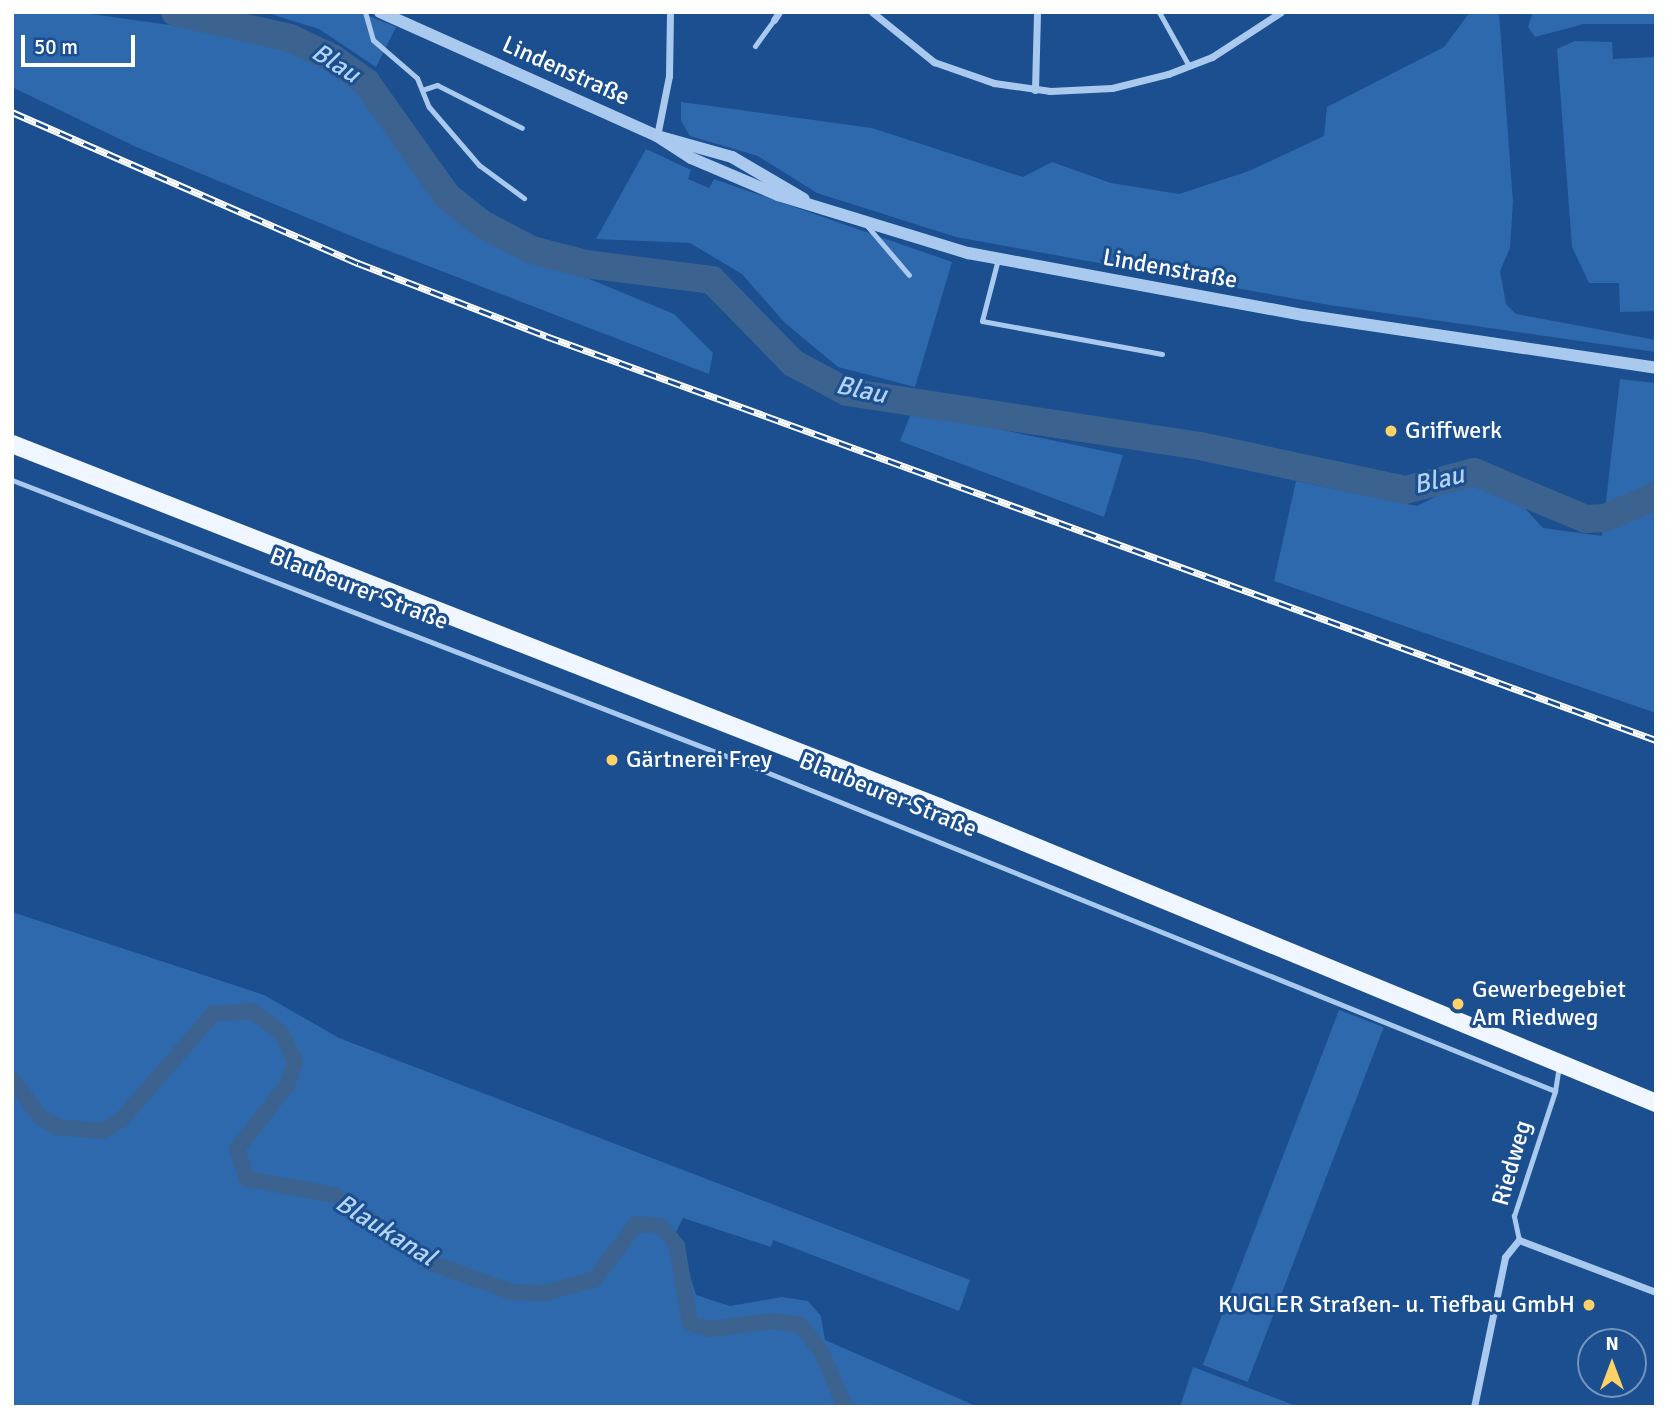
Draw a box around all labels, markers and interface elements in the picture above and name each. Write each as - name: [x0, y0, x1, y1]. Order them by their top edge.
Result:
- scale bar: [24, 21, 138, 65]
- street label: Lindenstraße: [498, 30, 634, 112]
- text: 50 m: [34, 34, 78, 60]
- water label: Blau: [305, 37, 365, 91]
- street label: Lindenstraße: [1100, 243, 1240, 295]
- water label: Blau: [833, 370, 889, 412]
- place label: Griffwerk: [1405, 417, 1502, 445]
- marker: Griffwerk: [1383, 423, 1399, 439]
- water label: Blau: [1411, 460, 1467, 502]
- street label: Blaubeurer Straße: [266, 542, 452, 636]
- place label: Gärtnerei Frey: [626, 746, 772, 774]
- street label: Blaubeurer Straße: [795, 746, 981, 844]
- marker: Gärtnerei Frey: [604, 752, 620, 768]
- place label: Gewerbegebiet Am Riedweg: [1472, 976, 1626, 1032]
- marker: Gewerbegebiet Am Riedweg: [1450, 996, 1466, 1012]
- street label: Riedweg: [1486, 1117, 1538, 1209]
- water label: Blaukanal: [329, 1188, 441, 1274]
- place label: KUGLER Straßen- u. Tiefbau GmbH: [1218, 1291, 1575, 1319]
- marker: KUGLER Straßen- u. Tiefbau GmbH: [1581, 1297, 1597, 1313]
- north arrow: [1577, 1328, 1647, 1398]
- text: N: [1605, 1332, 1619, 1356]

